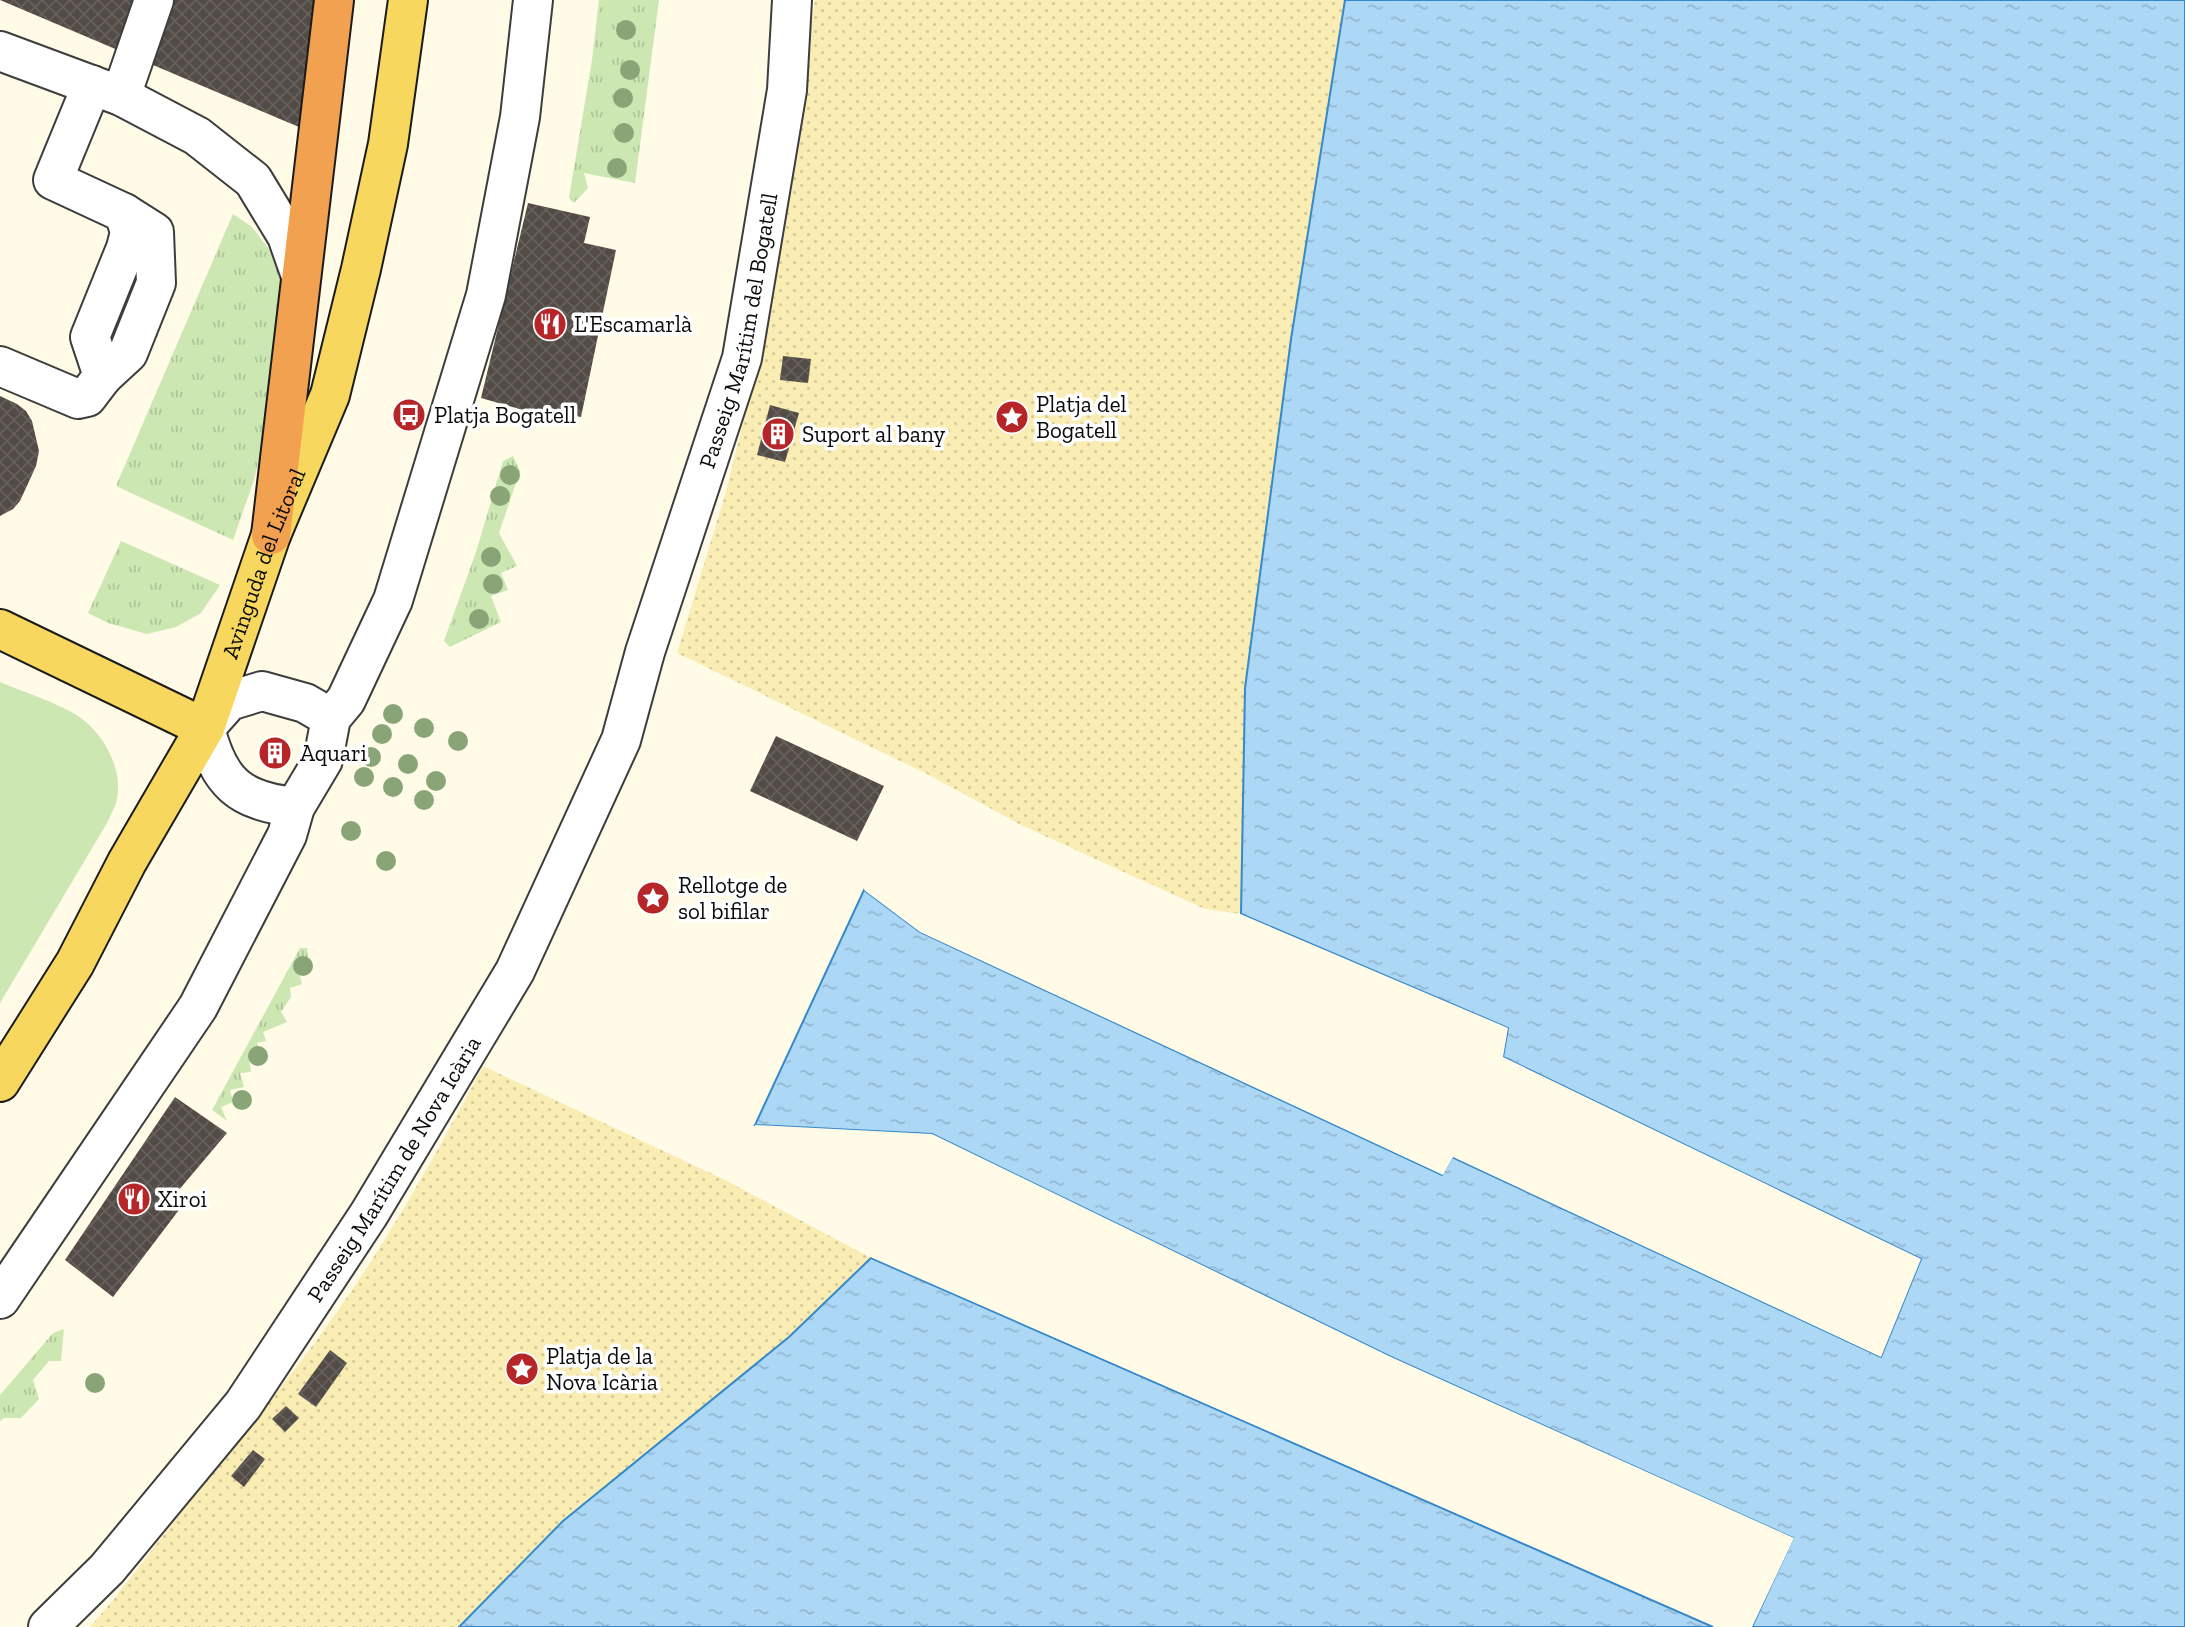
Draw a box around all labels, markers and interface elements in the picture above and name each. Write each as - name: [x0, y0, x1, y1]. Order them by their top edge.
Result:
- street label: Passeig Marítim del Bogatell: [693, 191, 784, 472]
- restaurant icon: L'Escamarlà: [531, 305, 569, 343]
- place label: L'Escamarlà: [574, 310, 692, 338]
- place label: Platja del Bogatell: [1036, 390, 1127, 444]
- bus stop icon: Platja Bogatell: [390, 396, 428, 434]
- place icon: Platja del Bogatell: [993, 398, 1031, 436]
- place label: Platja Bogatell: [434, 401, 576, 429]
- building icon: Suport al bany: [759, 415, 797, 453]
- place label: Suport al bany: [802, 420, 946, 448]
- street label: Avinguda del Litoral: [216, 464, 312, 662]
- building icon: Aquari: [256, 734, 294, 772]
- place label: Aquari: [300, 739, 367, 767]
- place label: Rellotge de sol bifilar: [678, 871, 787, 925]
- place icon: Rellotge de sol bifilar: [634, 879, 672, 917]
- street label: Passeig Marítim de Nova Icària: [301, 1031, 487, 1307]
- restaurant icon: Xiroi: [115, 1180, 153, 1218]
- place label: Xiroi: [158, 1185, 207, 1213]
- place label: Platja de la Nova Icària: [546, 1342, 658, 1396]
- place icon: Platja de la Nova Icària: [503, 1350, 541, 1388]

